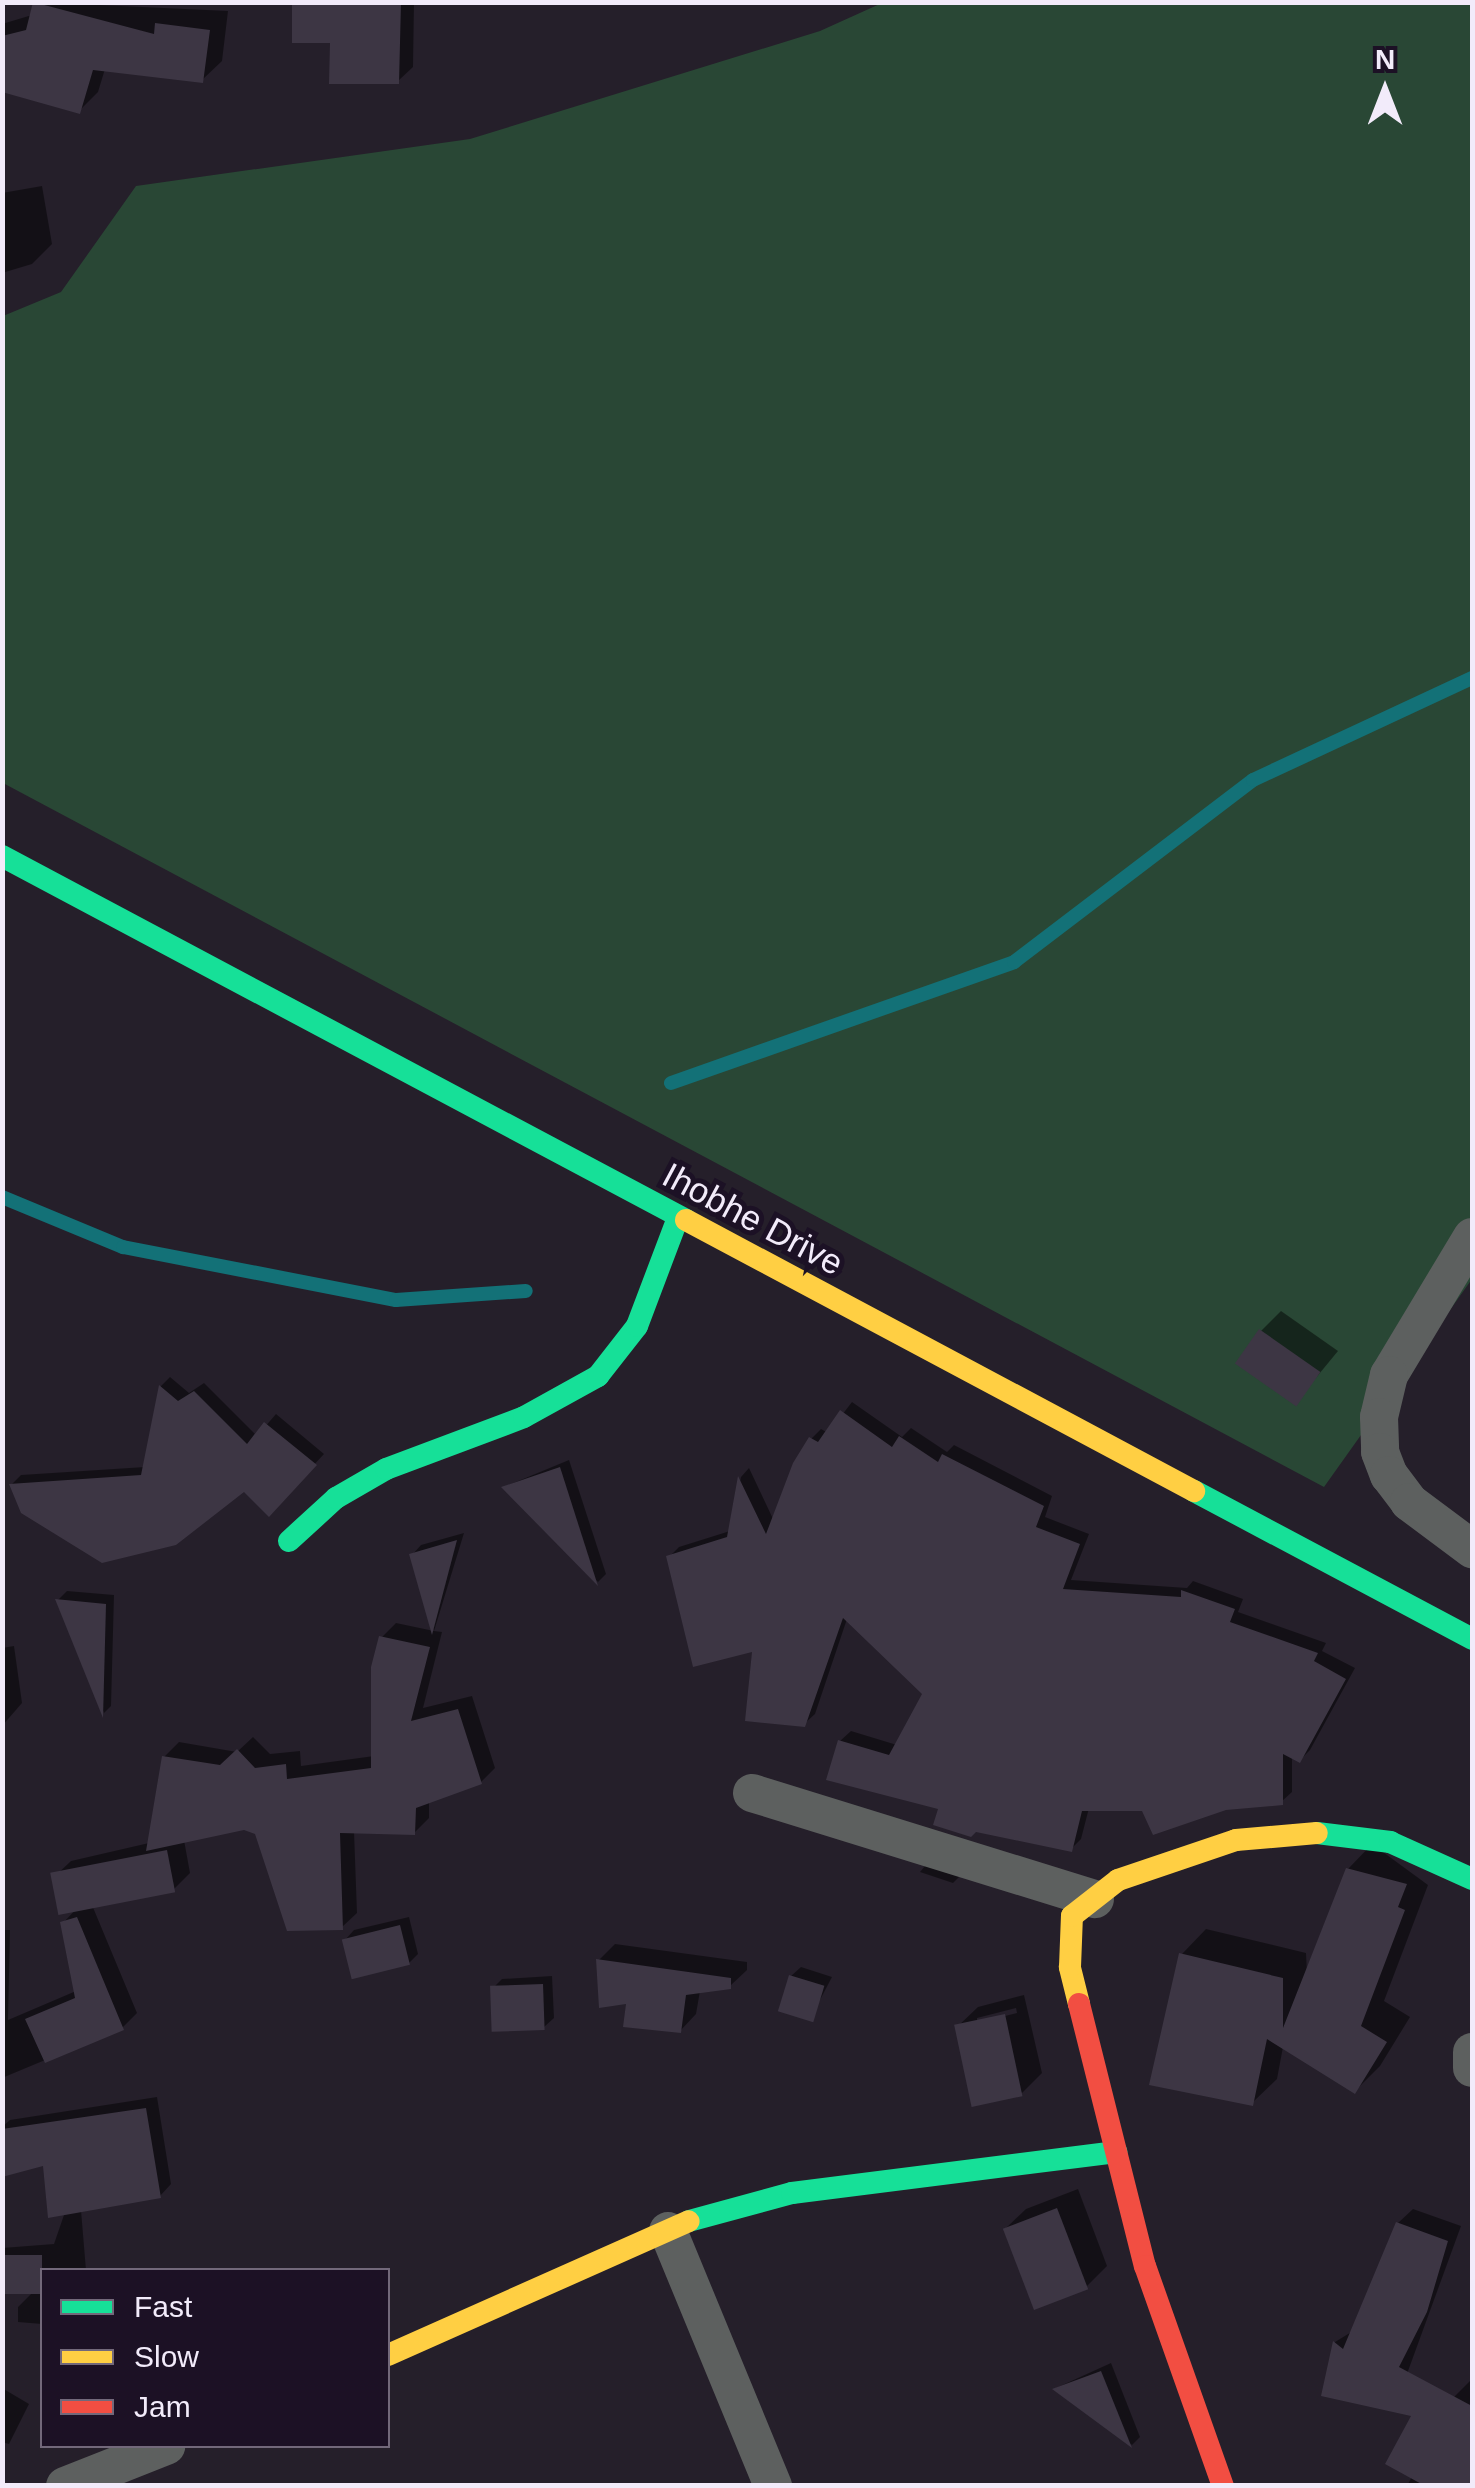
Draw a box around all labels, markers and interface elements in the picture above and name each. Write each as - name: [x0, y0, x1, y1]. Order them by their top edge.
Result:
- north arrow: [1335, 40, 1435, 140]
- text: N: [1375, 44, 1395, 75]
- street label: Ihobhe Drive: [656, 1154, 850, 1284]
- legend: [40, 2268, 390, 2448]
- text: Fast: [134, 2290, 192, 2323]
- text: Slow: [134, 2340, 199, 2373]
- text: Jam: [134, 2390, 191, 2423]

